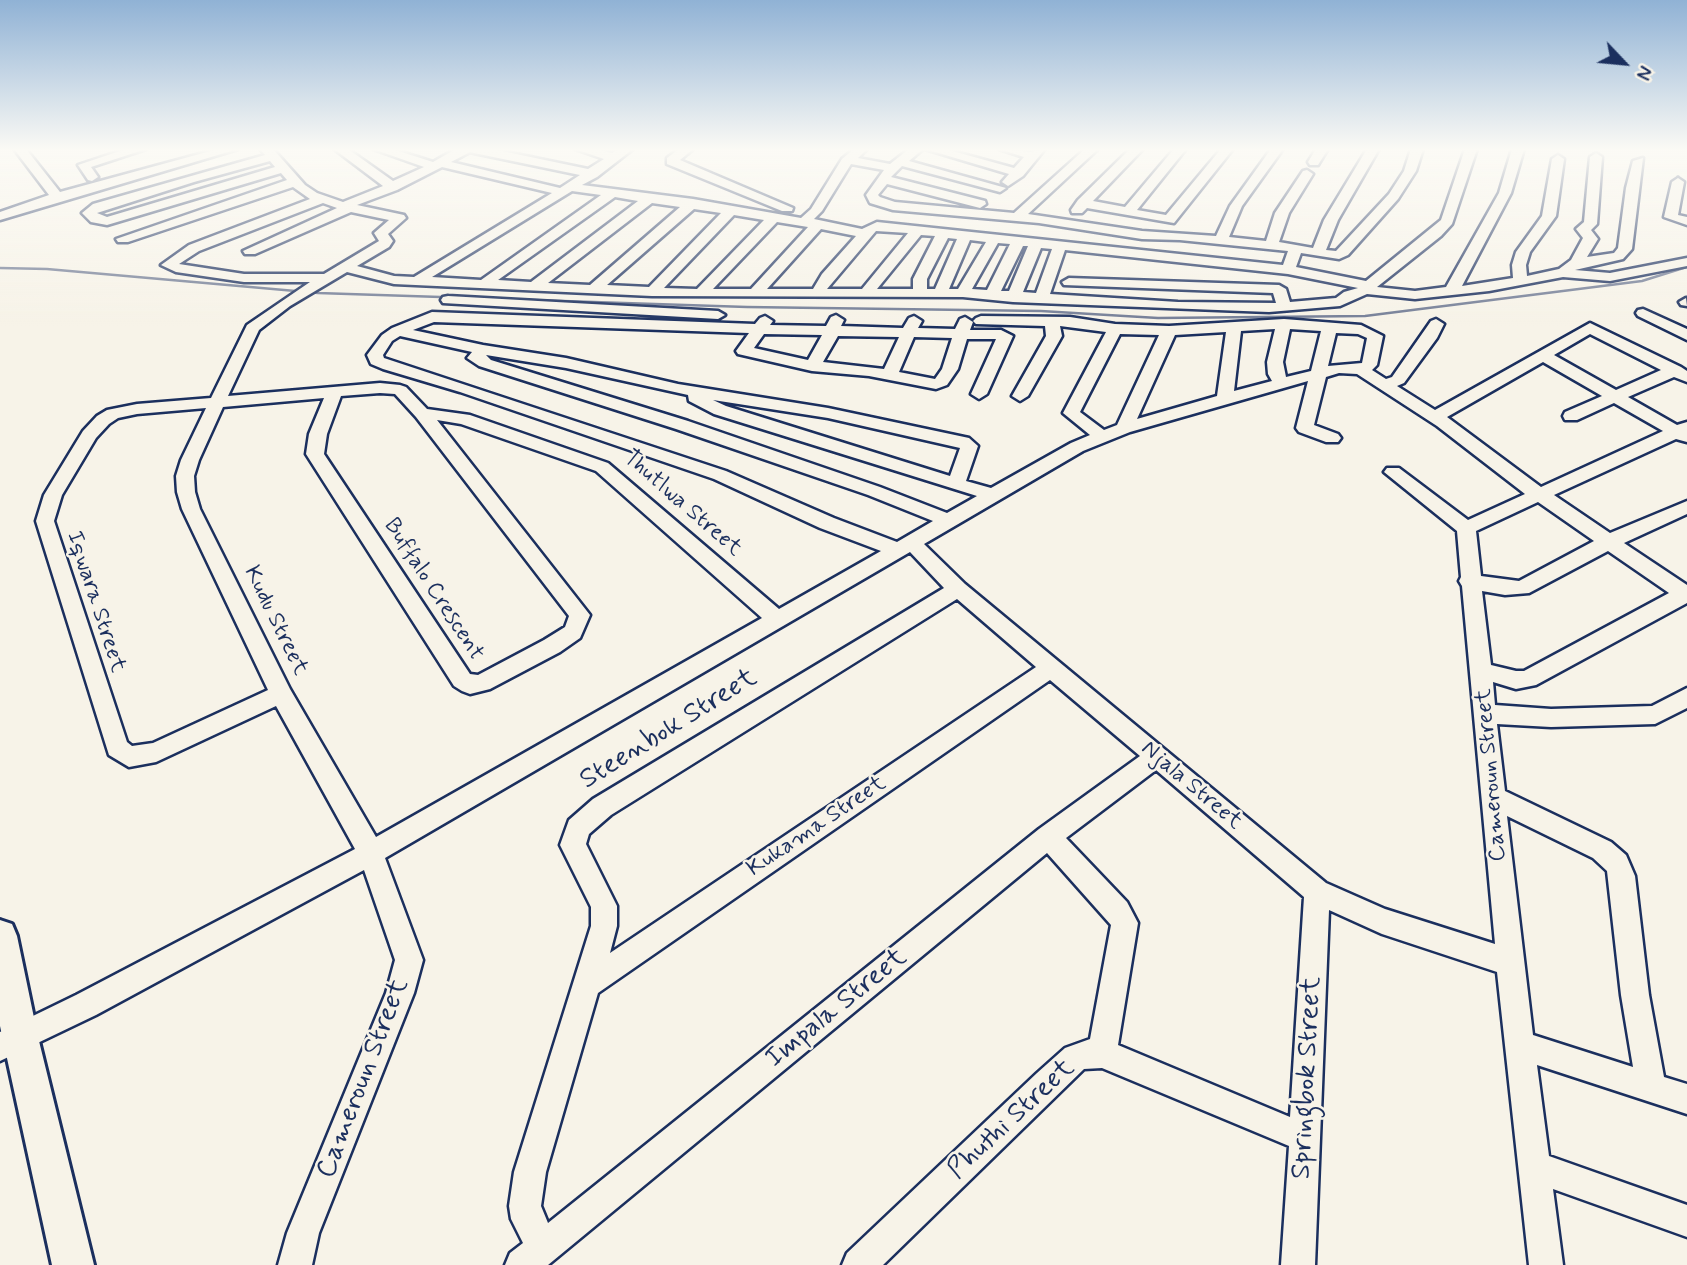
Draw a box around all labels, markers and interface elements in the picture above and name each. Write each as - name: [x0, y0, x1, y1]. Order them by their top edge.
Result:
- north arrow: [1589, 28, 1659, 98]
- text: N: [1629, 61, 1657, 84]
- street label: Thutlwa Street: [617, 445, 747, 563]
- street label: Buffalo Crescent: [377, 514, 489, 666]
- street label: Iqwara Street: [59, 528, 131, 676]
- street label: Kudu Street: [237, 562, 313, 680]
- street label: Steenbok Street: [574, 662, 764, 798]
- street label: Cameroun Street: [1471, 687, 1513, 863]
- street label: Njala Street: [1135, 736, 1247, 836]
- street label: Kukama Street: [742, 770, 892, 884]
- street label: Impala Street: [760, 942, 914, 1076]
- street label: Cameroun Street: [311, 974, 417, 1184]
- street label: Springbok Street: [1286, 976, 1330, 1180]
- street label: Phuthi Street: [941, 1053, 1083, 1187]

